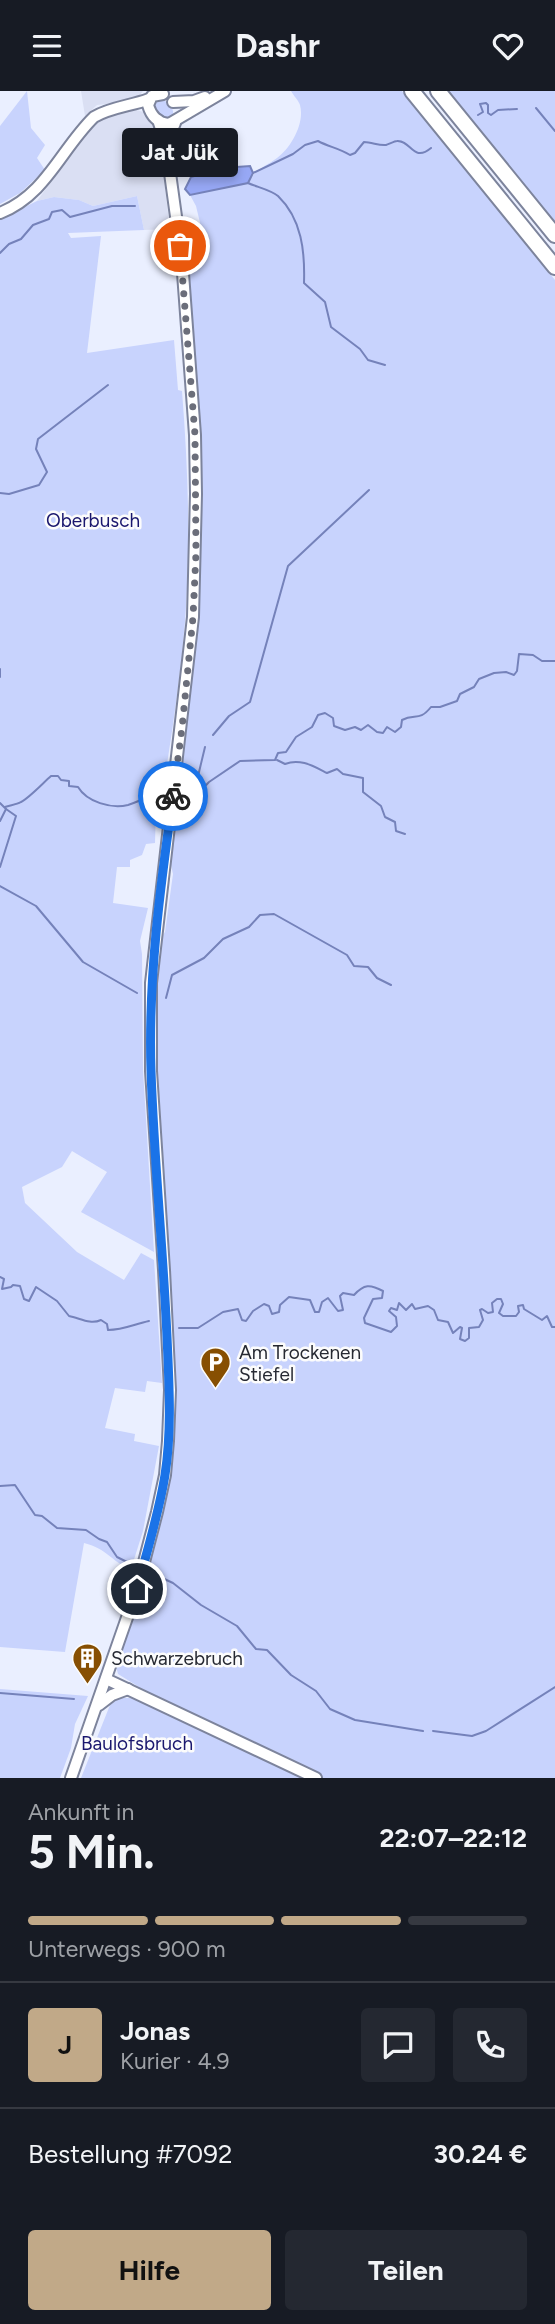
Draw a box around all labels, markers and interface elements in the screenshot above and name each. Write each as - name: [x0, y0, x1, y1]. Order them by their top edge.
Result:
- icon: menu: [28, 27, 66, 65]
- text: Dashr: [235, 27, 320, 65]
- icon: heart: [489, 27, 527, 65]
- callout: Jat Jük: [122, 127, 238, 176]
- text: Jat Jük: [141, 138, 219, 166]
- pin: [150, 216, 210, 276]
- icon: bag: [161, 227, 199, 265]
- park label: Oberbusch: [46, 509, 140, 532]
- courier: [138, 761, 208, 831]
- icon: bike: [154, 777, 192, 815]
- place label: Am Trockenen Stiefel: [239, 1341, 361, 1386]
- parking icon: Am Trockenen Stiefel: [199, 1346, 233, 1390]
- pin: [107, 1559, 167, 1619]
- icon: home: [118, 1570, 156, 1608]
- building icon: Schwarzebruch: [71, 1641, 105, 1685]
- place label: Schwarzebruch: [111, 1647, 243, 1670]
- park label: Baulofsbruch: [81, 1732, 193, 1755]
- text: Ankunft in: [28, 1798, 134, 1826]
- text: 22:07–22:12: [380, 1822, 527, 1854]
- text: 5 Min.: [28, 1824, 155, 1880]
- text: Unterwegs · 900 m: [28, 1935, 226, 1963]
- button: chat: [361, 2008, 435, 2082]
- button: phone: [453, 2008, 527, 2082]
- text: Jonas: [120, 2015, 190, 2047]
- text: J: [58, 2029, 72, 2061]
- text: Kurier · 4.9: [120, 2047, 230, 2075]
- text: Bestellung #7092: [28, 2138, 233, 2170]
- text: 30.24 €: [433, 2138, 527, 2170]
- button: Hilfe: [28, 2230, 271, 2310]
- button: Teilen: [285, 2230, 527, 2310]

